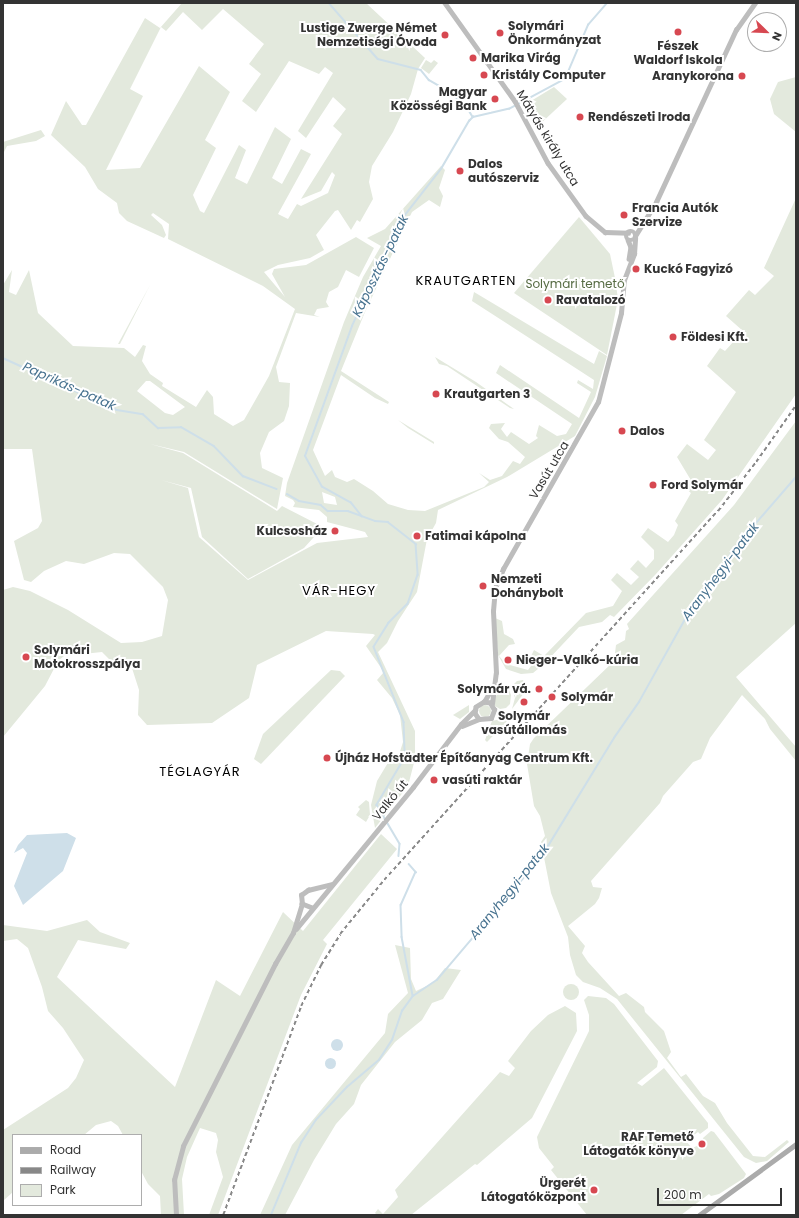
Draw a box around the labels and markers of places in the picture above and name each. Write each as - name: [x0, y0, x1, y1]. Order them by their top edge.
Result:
- place label: Solymári Önkormányzat: [508, 19, 601, 47]
- place label: Lustige Zwerge Német Nemzetiségi Óvoda: [300, 21, 437, 49]
- marker: Fészek Waldorf Iskola: [673, 27, 683, 37]
- marker: Solymári Önkormányzat: [495, 28, 505, 38]
- marker: Lustige Zwerge Német Nemzetiségi Óvoda: [440, 30, 450, 40]
- place label: Fészek Waldorf Iskola: [633, 39, 723, 67]
- place label: Marika Virág: [481, 51, 561, 65]
- marker: Marika Virág: [468, 53, 478, 63]
- place label: Kristály Computer: [492, 68, 606, 82]
- place label: Aranykorona: [652, 69, 734, 83]
- marker: Kristály Computer: [479, 70, 489, 80]
- marker: Aranykorona: [737, 71, 747, 81]
- place label: Magyar Közösségi Bank: [391, 85, 487, 113]
- marker: Magyar Közösségi Bank: [490, 94, 500, 104]
- place label: Rendészeti Iroda: [588, 110, 690, 124]
- marker: Rendészeti Iroda: [575, 112, 585, 122]
- place label: Dalos autószerviz: [468, 157, 539, 185]
- marker: Dalos autószerviz: [455, 166, 465, 176]
- place label: Francia Autók Szervize: [632, 201, 718, 229]
- marker: Francia Autók Szervize: [619, 210, 629, 220]
- place label: Kuckó Fagyizó: [644, 262, 733, 276]
- marker: Kuckó Fagyizó: [631, 264, 641, 274]
- place label: Ravatalozó: [556, 293, 625, 307]
- marker: Ravatalozó: [543, 295, 553, 305]
- place label: Földesi Kft.: [681, 330, 748, 344]
- marker: Földesi Kft.: [668, 332, 678, 342]
- place label: Krautgarten 3: [444, 387, 530, 401]
- marker: Krautgarten 3: [431, 389, 441, 399]
- place label: Dalos: [630, 424, 665, 438]
- marker: Dalos: [617, 426, 627, 436]
- place label: Ford Solymár: [661, 478, 743, 492]
- marker: Ford Solymár: [648, 480, 658, 490]
- place label: Kulcsosház: [257, 524, 327, 538]
- marker: Kulcsosház: [330, 526, 340, 536]
- place label: Fatimai kápolna: [425, 529, 526, 543]
- marker: Fatimai kápolna: [412, 531, 422, 541]
- place label: Nemzeti Dohánybolt: [491, 572, 563, 600]
- marker: Nemzeti Dohánybolt: [478, 581, 488, 591]
- place label: Solymári Motokrosszpálya: [34, 643, 140, 671]
- marker: Solymári Motokrosszpálya: [21, 652, 31, 662]
- place label: Nieger-Valkó-kúria: [516, 653, 638, 667]
- marker: Nieger-Valkó-kúria: [503, 655, 513, 665]
- place label: Solymár vá.: [457, 682, 531, 696]
- marker: Solymár vá.: [534, 684, 544, 694]
- place label: Solymár: [561, 690, 613, 704]
- marker: Solymár: [546, 691, 558, 703]
- marker: Solymár vasútállomás: [519, 697, 529, 707]
- place label: Solymár vasútállomás: [481, 709, 567, 737]
- place label: Újház Hofstädter Építőanyag Centrum Kft.: [335, 751, 593, 765]
- marker: Újház Hofstädter Építőanyag Centrum Kft.: [322, 753, 332, 763]
- place label: vasúti raktár: [442, 773, 522, 787]
- marker: vasúti raktár: [429, 775, 439, 785]
- place label: RAF Temető Látogatók könyve: [583, 1130, 694, 1158]
- marker: RAF Temető Látogatók könyve: [697, 1139, 707, 1149]
- place label: Ürgerét Látogatóközpont: [481, 1176, 586, 1204]
- marker: Ürgerét Látogatóközpont: [589, 1185, 599, 1195]

